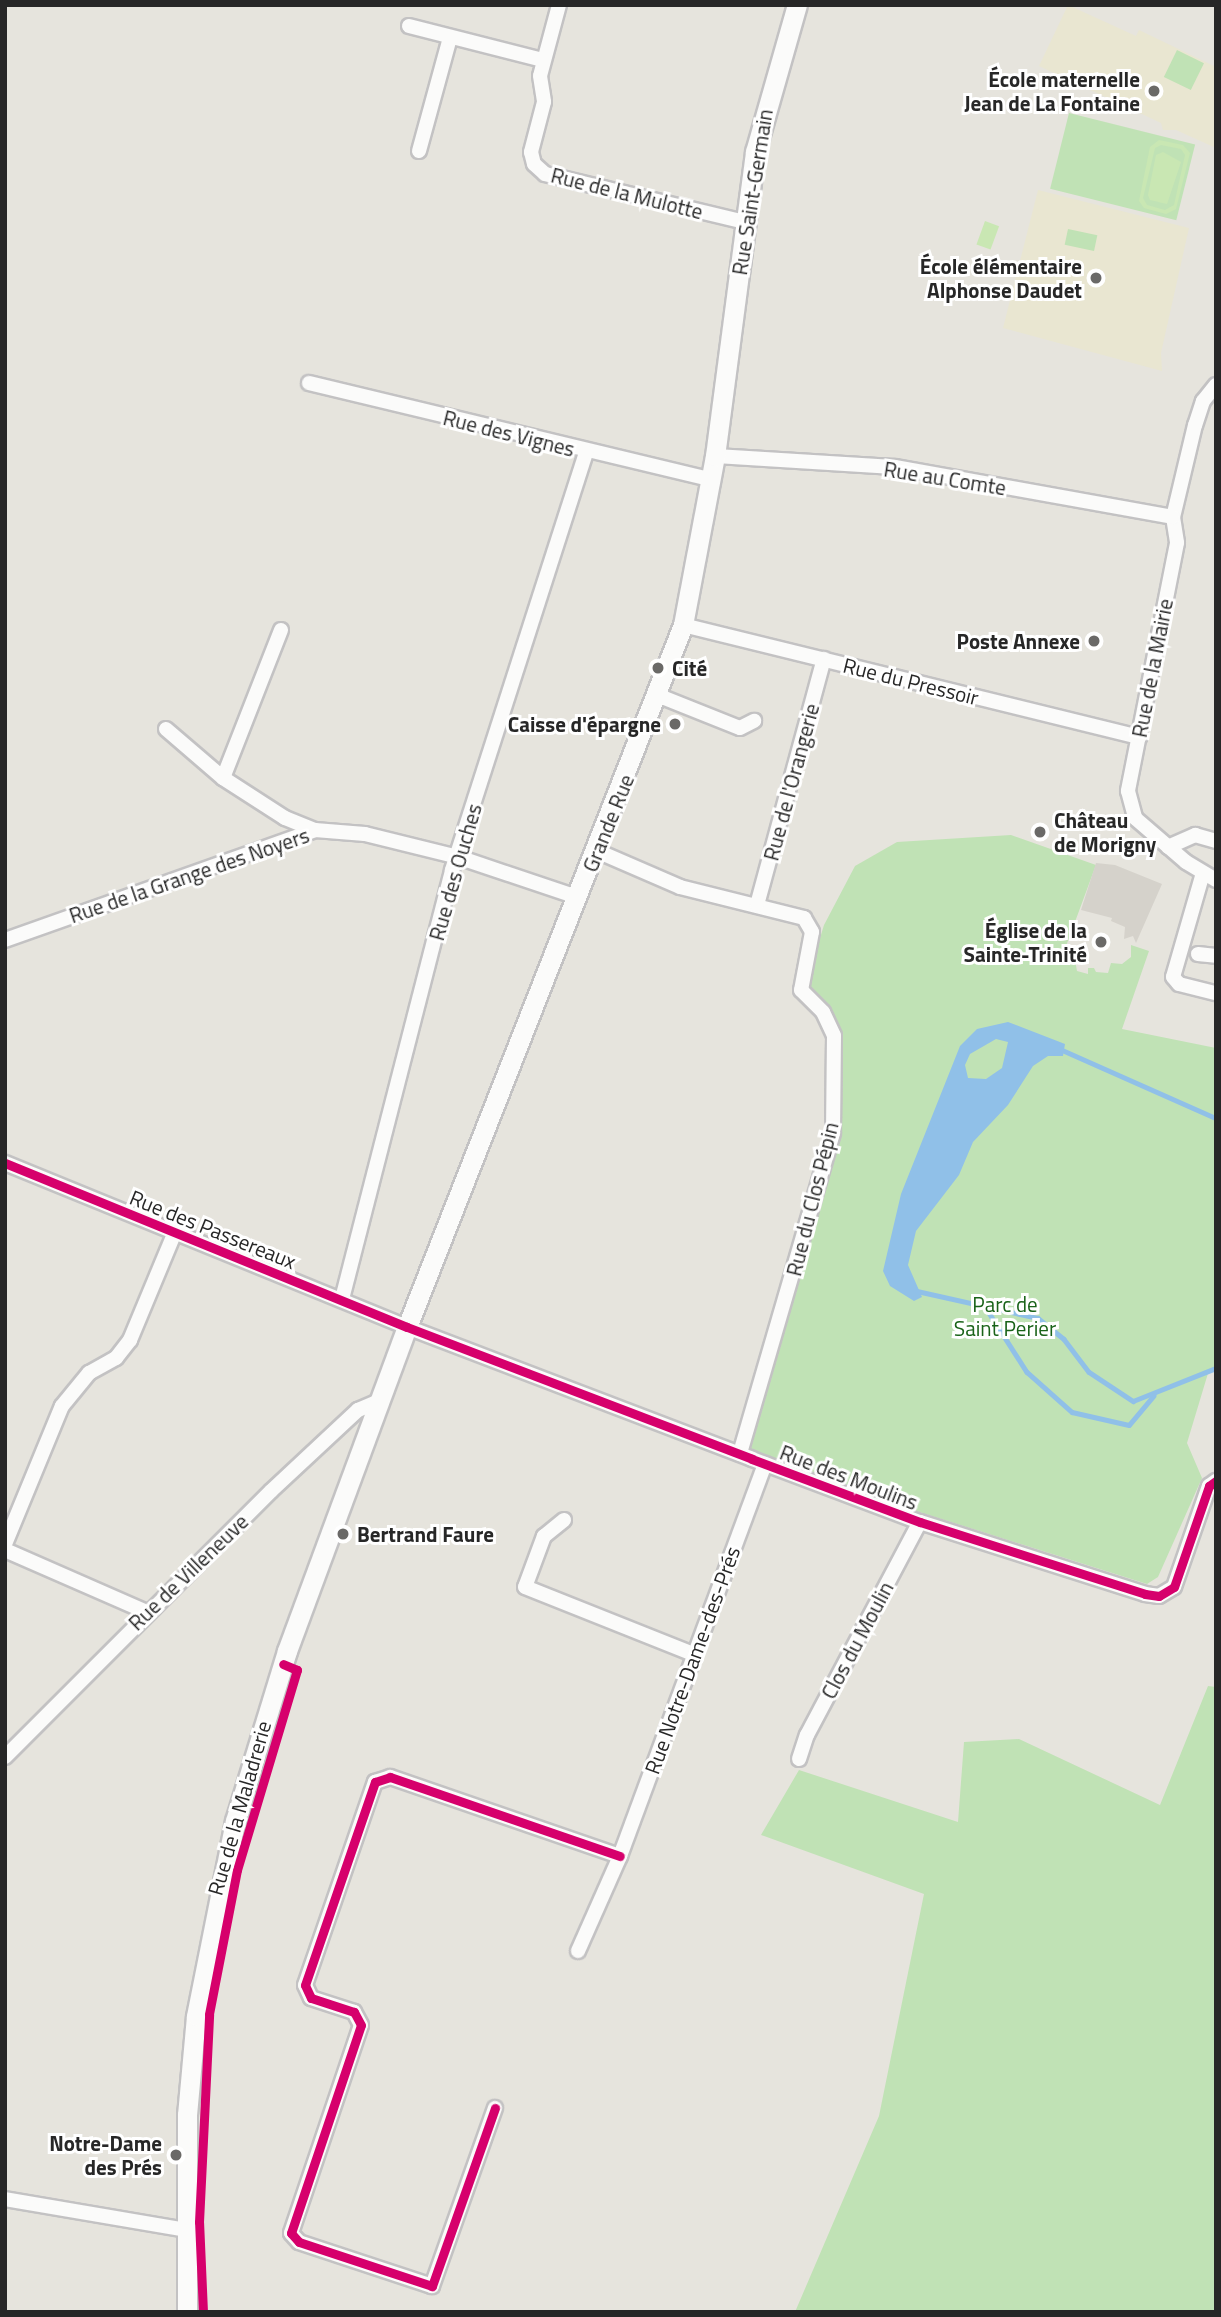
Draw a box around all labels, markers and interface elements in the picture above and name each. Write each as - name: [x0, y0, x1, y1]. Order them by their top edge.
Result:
- place label: École maternelle Jean de La Fontaine: [964, 66, 1140, 116]
- marker: École maternelle Jean de La Fontaine: [1146, 83, 1162, 99]
- street label: Rue Saint-Germain: [726, 107, 778, 277]
- street label: Rue de la Mulotte: [548, 162, 706, 224]
- place label: École élémentaire Alphonse Daudet: [920, 253, 1082, 303]
- marker: École élémentaire Alphonse Daudet: [1088, 270, 1104, 286]
- street label: Rue des Vignes: [441, 404, 577, 462]
- street label: Rue au Comte: [882, 456, 1008, 500]
- street label: Rue de la Mairie: [1126, 596, 1178, 740]
- place label: Poste Annexe: [957, 628, 1080, 654]
- marker: Poste Annexe: [1086, 633, 1102, 649]
- street label: Rue du Pressoir: [841, 652, 981, 710]
- place label: Cité: [672, 655, 707, 681]
- marker: Cité: [650, 660, 666, 676]
- street label: Rue de l'Orangerie: [758, 701, 824, 863]
- place label: Caisse d'épargne: [508, 711, 661, 737]
- marker: Caisse d'épargne: [667, 716, 683, 732]
- street label: Grande Rue: [577, 771, 639, 875]
- street label: Rue des Ouches: [423, 801, 487, 943]
- place label: Château de Morigny: [1054, 807, 1156, 857]
- street label: Rue de la Grange des Noyers: [66, 822, 312, 928]
- marker: Château de Morigny: [1032, 824, 1048, 840]
- place label: Église de la Sainte-Trinité: [964, 917, 1087, 967]
- marker: Église de la Sainte-Trinité: [1093, 934, 1109, 950]
- street label: Rue du Clos Pépin: [781, 1119, 843, 1279]
- street label: Rue des Passereaux: [126, 1184, 300, 1274]
- park label: Parc de Saint Perier: [954, 1291, 1056, 1341]
- street label: Rue des Moulins: [777, 1439, 921, 1515]
- street label: Rue de Villeneuve: [123, 1509, 253, 1635]
- place label: Bertrand Faure: [357, 1521, 494, 1547]
- marker: Bertrand Faure: [335, 1526, 351, 1542]
- street label: Rue Notre-Dame-des-Prés: [639, 1543, 745, 1777]
- street label: Clos du Moulin: [816, 1577, 898, 1703]
- street label: Rue de la Maladrerie: [202, 1718, 276, 1898]
- place label: Notre-Dame des Prés: [49, 2130, 162, 2180]
- marker: Notre-Dame des Prés: [168, 2147, 184, 2163]

